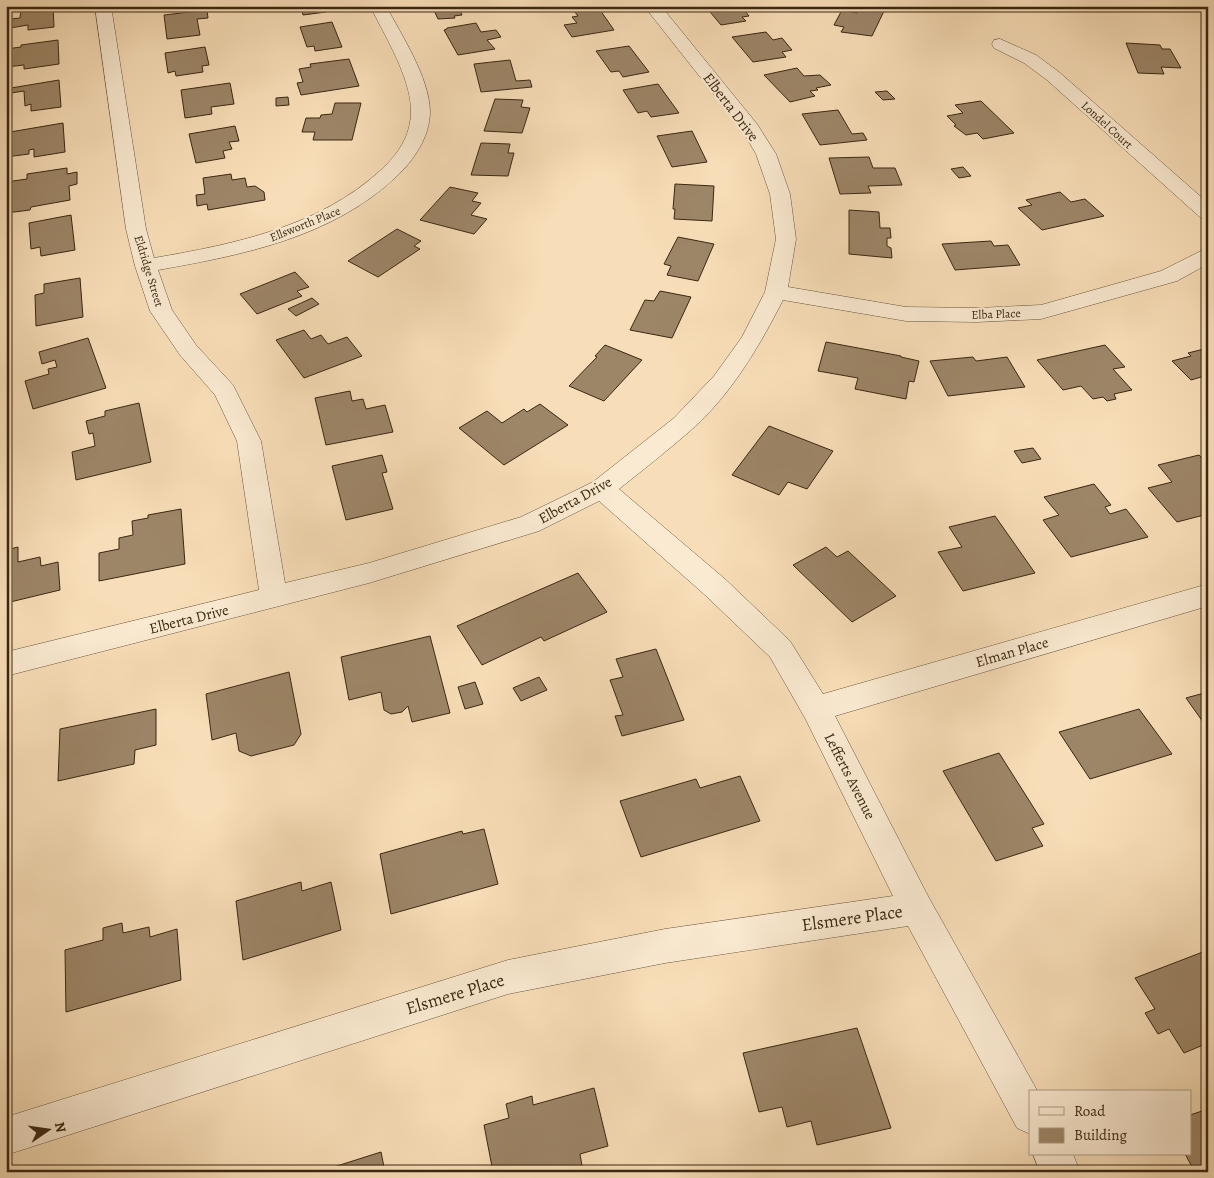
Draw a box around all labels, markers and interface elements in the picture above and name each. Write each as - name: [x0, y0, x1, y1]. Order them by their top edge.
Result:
- street label: Elberta Drive: [699, 69, 764, 146]
- street label: Londel Court: [1078, 98, 1136, 152]
- street label: Ellsworth Place: [267, 203, 343, 245]
- street label: Eldridge Street: [131, 233, 168, 309]
- street label: Elba Place: [971, 305, 1021, 323]
- street label: Elberta Drive: [535, 471, 616, 528]
- street label: Elberta Drive: [147, 599, 231, 639]
- street label: Elman Place: [973, 632, 1051, 672]
- street label: Lefferts Avenue: [820, 729, 881, 823]
- street label: Elsmere Place: [800, 899, 904, 937]
- street label: Elsmere Place: [403, 968, 507, 1020]
- legend: [1029, 1090, 1192, 1156]
- text: Road: [1074, 1101, 1106, 1121]
- north arrow: [22, 1106, 72, 1156]
- text: N: [50, 1120, 71, 1134]
- text: Building: [1074, 1125, 1127, 1145]

